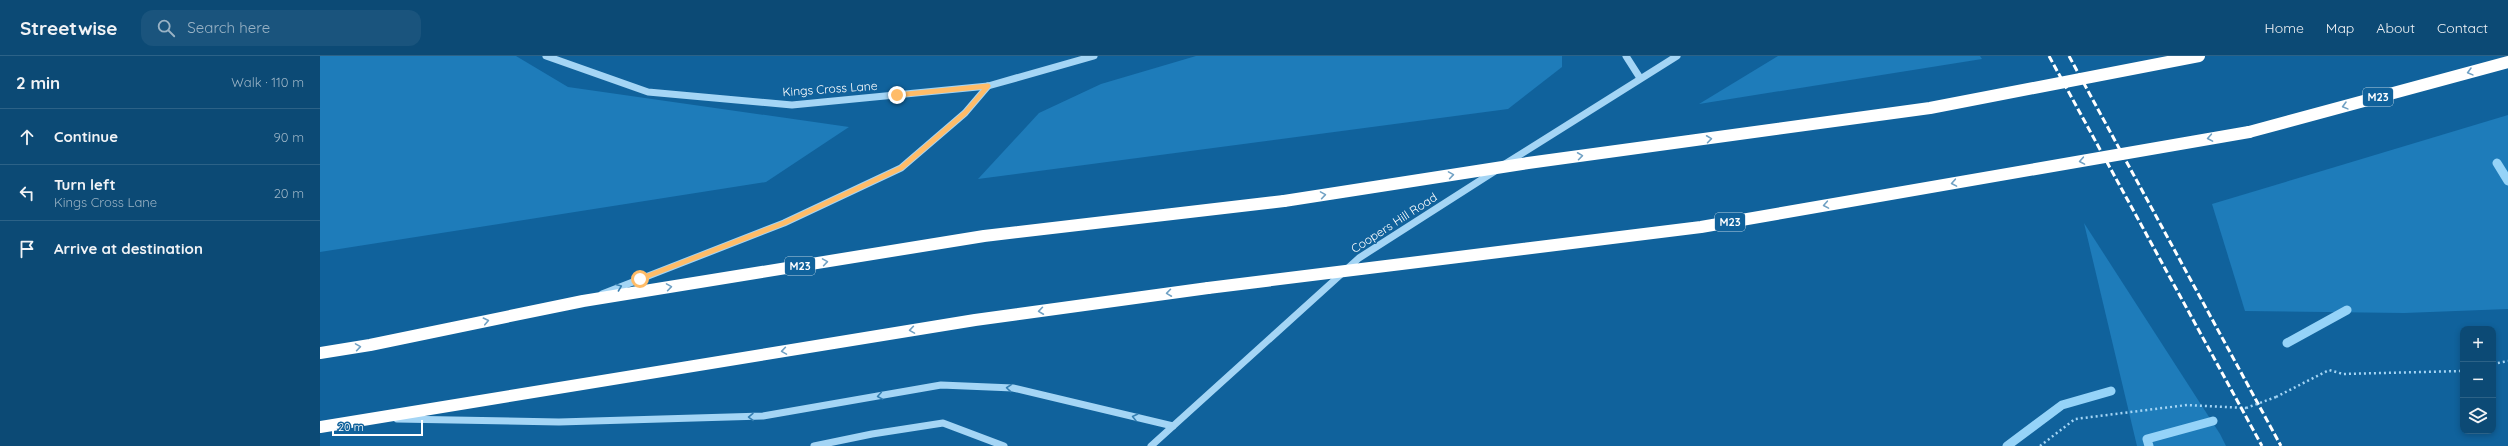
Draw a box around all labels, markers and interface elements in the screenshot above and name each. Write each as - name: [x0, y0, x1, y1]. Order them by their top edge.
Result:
- search box: [141, 10, 421, 46]
- text: Streetwise: [20, 16, 117, 40]
- icon: search: [155, 17, 177, 39]
- text: Search here: [187, 18, 270, 37]
- text: Home: [2265, 19, 2304, 37]
- text: Map: [2326, 19, 2354, 37]
- text: About: [2376, 19, 2415, 37]
- text: Contact: [2437, 19, 2488, 37]
- one-way arrow: [2467, 68, 2474, 76]
- text: 2 min: [16, 72, 60, 93]
- text: Walk · 110 m: [231, 74, 304, 90]
- street label: Kings Cross Lane: [782, 78, 878, 99]
- route end: [888, 86, 906, 104]
- road number: M23: [2363, 88, 2393, 106]
- one-way arrow: [2342, 101, 2349, 110]
- icon: ahead: [16, 126, 38, 148]
- text: Continue: [54, 127, 118, 146]
- text: 90 m: [274, 129, 304, 145]
- one-way arrow: [2207, 134, 2213, 142]
- one-way arrow: [1706, 135, 1712, 144]
- one-way arrow: [1577, 152, 1583, 161]
- one-way arrow: [2079, 156, 2085, 165]
- one-way arrow: [1448, 171, 1454, 180]
- text: Turn left: [54, 175, 116, 194]
- one-way arrow: [1951, 178, 1957, 187]
- icon: left: [16, 182, 38, 204]
- text: 20 m: [274, 185, 304, 201]
- street label: Coopers Hill Road: [1348, 189, 1440, 256]
- one-way arrow: [1320, 191, 1326, 200]
- text: Kings Cross Lane: [54, 194, 157, 210]
- one-way arrow: [1823, 201, 1829, 209]
- road number: M23: [1715, 213, 1745, 231]
- icon: arrive: [16, 238, 38, 260]
- text: Arrive at destination: [54, 239, 203, 258]
- road number: M23: [785, 257, 815, 275]
- one-way arrow: [822, 258, 828, 267]
- route start: [631, 270, 649, 288]
- one-way arrow: [616, 283, 623, 291]
- one-way arrow: [666, 283, 672, 292]
- one-way arrow: [1166, 289, 1172, 298]
- one-way arrow: [1038, 306, 1044, 315]
- one-way arrow: [483, 318, 489, 326]
- one-way arrow: [909, 325, 915, 334]
- map controls: [2460, 326, 2496, 434]
- button: +: [2460, 326, 2496, 362]
- one-way arrow: [355, 343, 362, 352]
- one-way arrow: [781, 346, 787, 355]
- button: −: [2460, 362, 2496, 398]
- one-way arrow: [1006, 384, 1012, 393]
- one-way arrow: [877, 391, 883, 400]
- button: layers: [2460, 398, 2496, 434]
- one-way arrow: [748, 413, 754, 421]
- one-way arrow: [1132, 413, 1139, 422]
- scale bar: [332, 418, 423, 437]
- text: 20 m: [338, 420, 364, 434]

